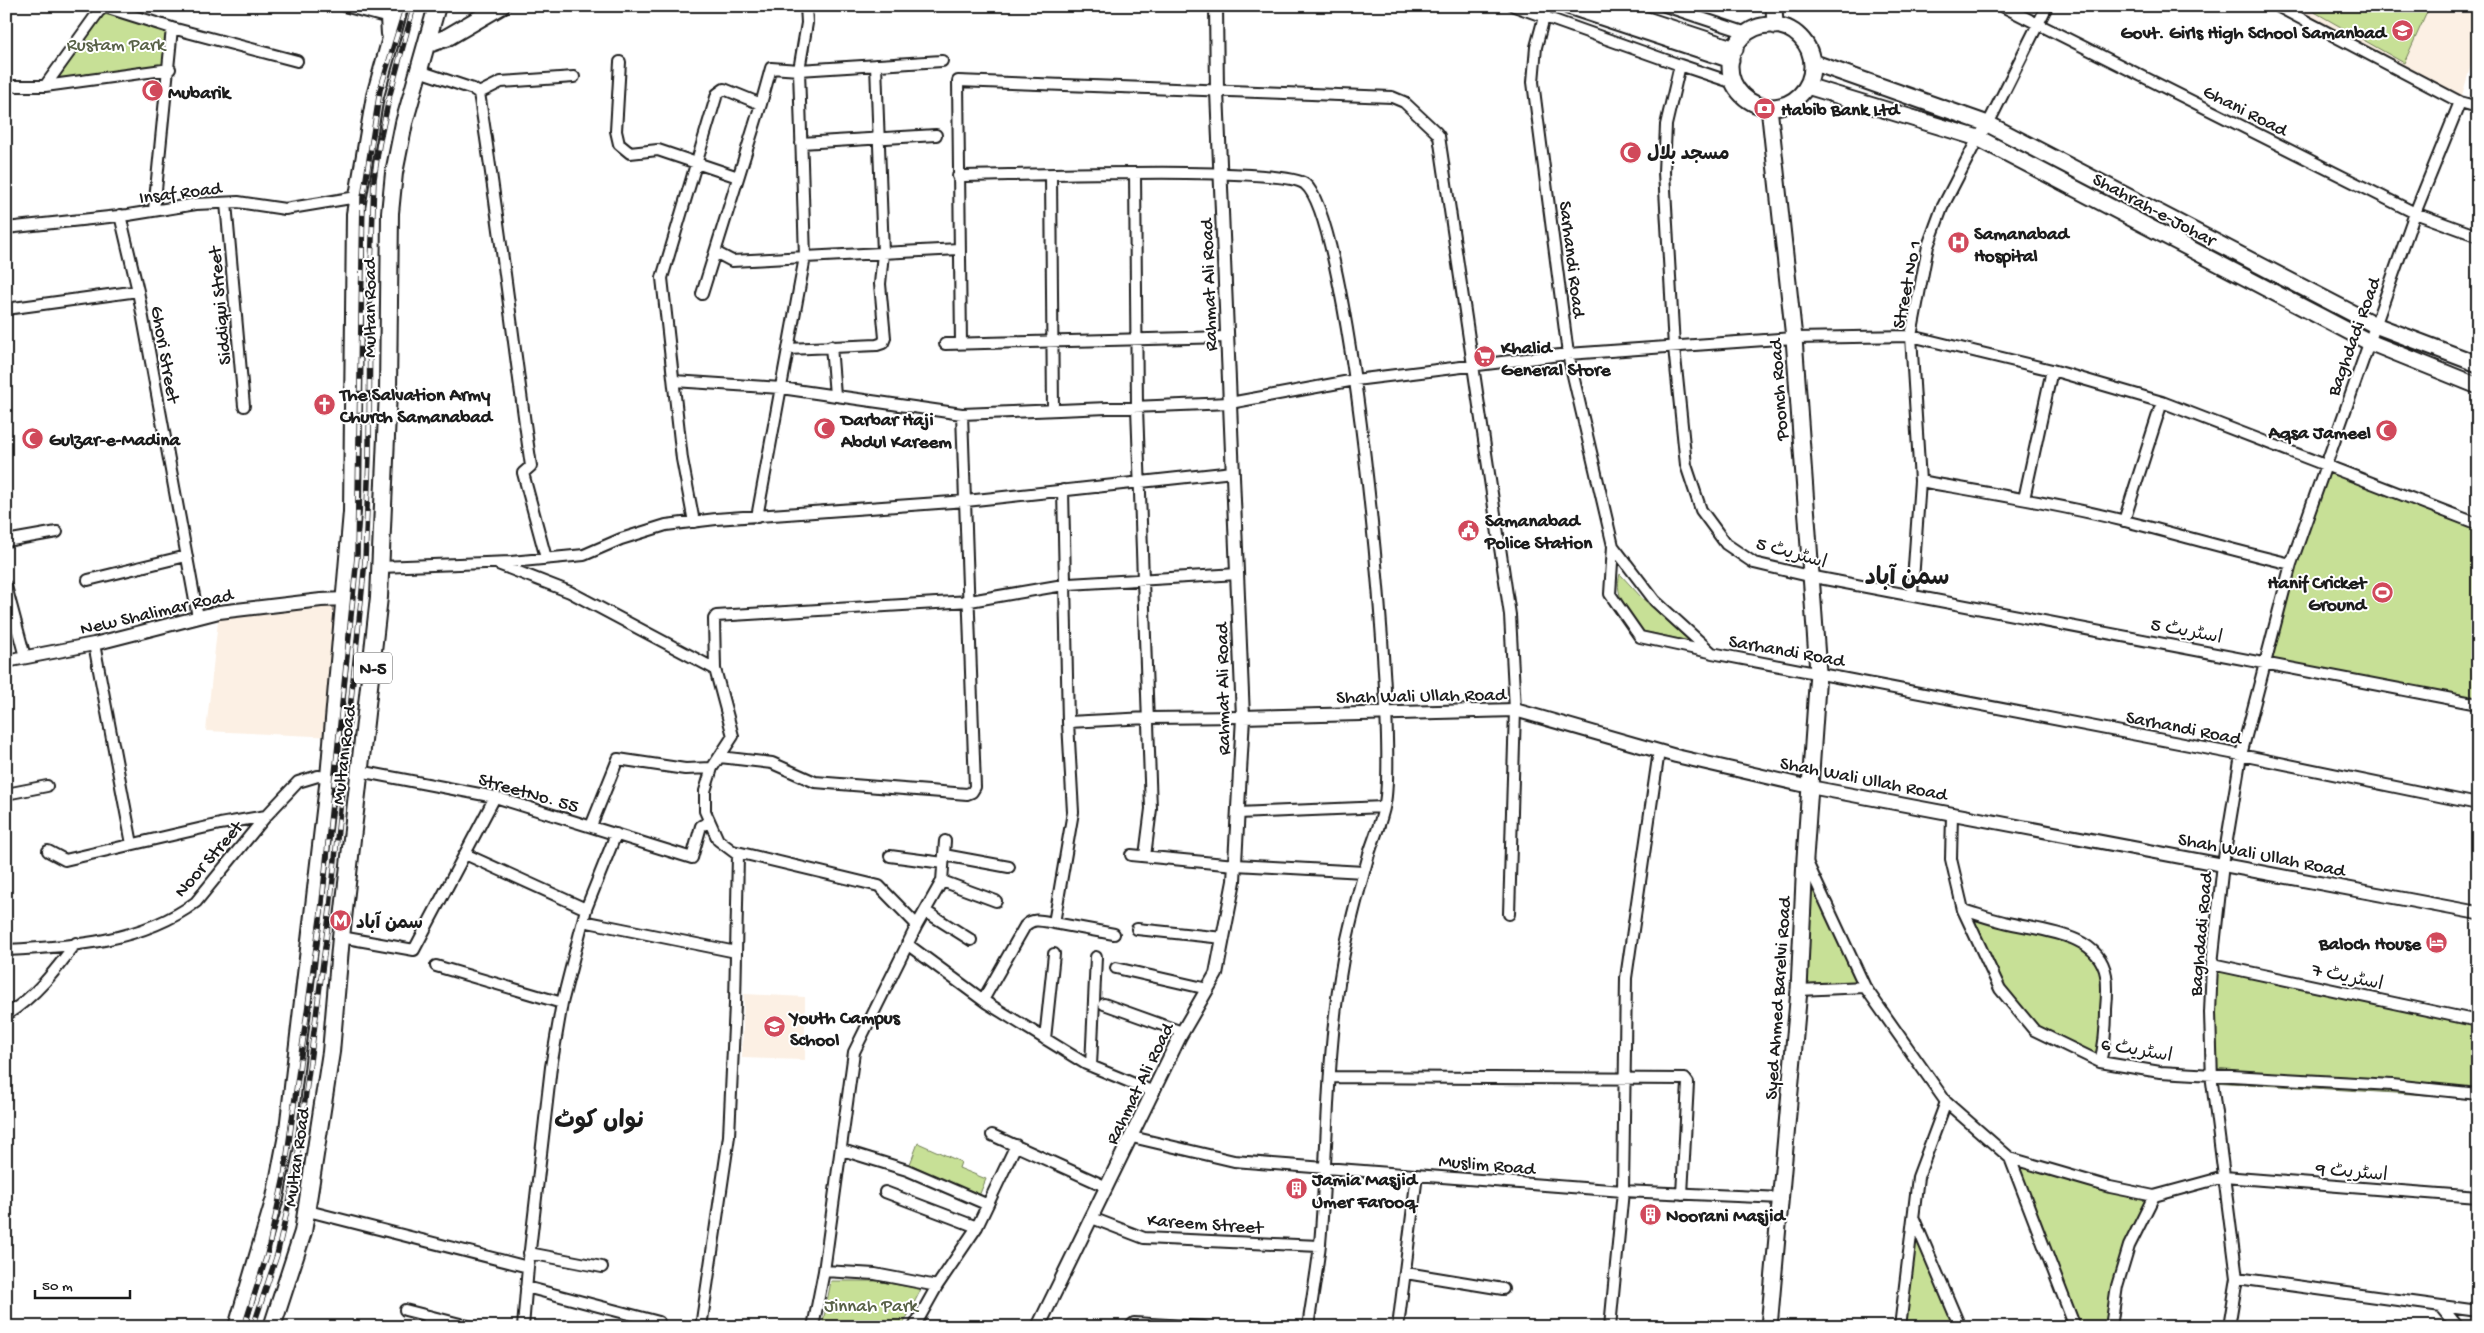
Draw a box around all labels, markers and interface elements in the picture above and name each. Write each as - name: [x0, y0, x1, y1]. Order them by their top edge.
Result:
- school or university icon: Govt. Girls High School Samanbad: [2390, 19, 2414, 43]
- place label: Govt. Girls High School Samanbad: [2121, 23, 2388, 46]
- park label: Rustam Park: [67, 35, 167, 58]
- mosque icon: Mubarik: [140, 79, 164, 103]
- street label: Ghani Road: [2198, 81, 2292, 144]
- place label: Mubarik: [168, 83, 233, 106]
- bank icon: Habib Bank Ltd: [1753, 96, 1777, 120]
- place label: Habib Bank Ltd: [1781, 100, 1901, 123]
- mosque icon: مسجد بلال: [1619, 140, 1643, 164]
- place label: مسجد بلال: [1647, 144, 1730, 167]
- street label: Shahrah-e-Johar: [2088, 169, 2221, 254]
- street label: Insaf Road: [138, 178, 225, 211]
- street label: Sarhandi Road: [1552, 200, 1589, 321]
- street label: Rahmat Ali Road: [1197, 216, 1224, 351]
- place label: Samanabad Hospital: [1974, 224, 2071, 269]
- hospital icon: Samanabad Hospital: [1946, 231, 1970, 255]
- street label: Street No 1: [1889, 238, 1928, 331]
- street label: Siddiqui Street: [205, 243, 238, 366]
- street label: Multan Road: [360, 256, 383, 358]
- street label: Baghdadi Road: [2323, 273, 2388, 400]
- street label: Ghori Street: [144, 304, 184, 407]
- street label: Poonch Road: [1765, 336, 1796, 442]
- place label: Khalid General Store: [1500, 338, 1612, 383]
- supermarket icon: Khalid General Store: [1473, 345, 1497, 369]
- place label: The Salvation Army Church Samanabad: [338, 385, 494, 430]
- church icon: The Salvation Army Church Samanabad: [312, 392, 336, 416]
- place label: Darbar Haji Abdul Kareem: [839, 410, 952, 455]
- mosque icon: Darbar Haji Abdul Kareem: [813, 417, 837, 441]
- mosque icon: Aqsa Jameel: [2375, 419, 2399, 443]
- place label: Aqsa Jameel: [2267, 423, 2371, 446]
- mosque icon: Gulzar-e-Madina: [21, 426, 45, 450]
- place label: Gulzar-e-Madina: [49, 430, 181, 453]
- place label: Samanabad Police Station: [1484, 511, 1593, 556]
- public building icon: Samanabad Police Station: [1457, 518, 1481, 542]
- street label: اسٹریٹ 5: [1753, 533, 1829, 575]
- district label: سمن آباد: [1865, 563, 1949, 594]
- place label: Hanif Cricket Ground: [2268, 573, 2368, 618]
- sports icon: Hanif Cricket Ground: [2370, 580, 2394, 604]
- street label: New Shalimar Road: [78, 584, 237, 642]
- street label: اسٹریٹ 5: [2149, 614, 2224, 651]
- street label: Rahmat Ali Road: [1212, 621, 1237, 755]
- street label: Sarhandi Road: [1727, 631, 1848, 674]
- road number: N-5: [354, 652, 392, 684]
- street label: Shah Wali Ullah Road: [1336, 684, 1508, 710]
- street label: Multan Road: [328, 703, 363, 806]
- street label: Sarhandi Road: [2124, 707, 2245, 752]
- street label: Shah Wali Ullah Road: [1778, 753, 1951, 808]
- street label: StreetNo. 55: [475, 769, 581, 820]
- street label: Noor Street: [170, 816, 251, 903]
- street label: Shah Wali Ullah Road: [2176, 829, 2349, 884]
- street label: Baghdadi Road: [2186, 870, 2220, 998]
- street label: Syed Ahmed Barelvi Road: [1761, 894, 1798, 1101]
- metro station icon: سمن آباد: [328, 909, 352, 933]
- place label: سمن آباد: [356, 911, 423, 936]
- hotel icon: Baloch House: [2425, 930, 2449, 954]
- place label: Baloch House: [2318, 934, 2422, 957]
- street label: اسٹریٹ 7: [2309, 959, 2385, 997]
- place label: Youth Campus School: [788, 1008, 901, 1053]
- school or university icon: Youth Campus School: [762, 1015, 786, 1039]
- street label: Rahmat Ali Road: [1102, 1018, 1181, 1149]
- street label: اسٹریٹ 6: [2099, 1034, 2174, 1069]
- street label: Multan Road: [280, 1105, 317, 1208]
- district label: نواں کوٹ: [554, 1108, 646, 1137]
- street label: Muslim Road: [1437, 1151, 1538, 1182]
- street label: اسٹریٹ 9: [2314, 1159, 2389, 1188]
- place label: Jamia Masjid Umer Farooq: [1311, 1170, 1419, 1215]
- building icon: Jamia Masjid Umer Farooq: [1284, 1177, 1308, 1201]
- building icon: Noorani Masjid: [1638, 1202, 1662, 1226]
- place label: Noorani Masjid: [1666, 1206, 1786, 1229]
- street label: Kareem Street: [1146, 1210, 1266, 1241]
- scale bar: [35, 1268, 130, 1300]
- text: 50 m: [42, 1278, 73, 1296]
- park label: Jinnah Park: [824, 1296, 919, 1319]

